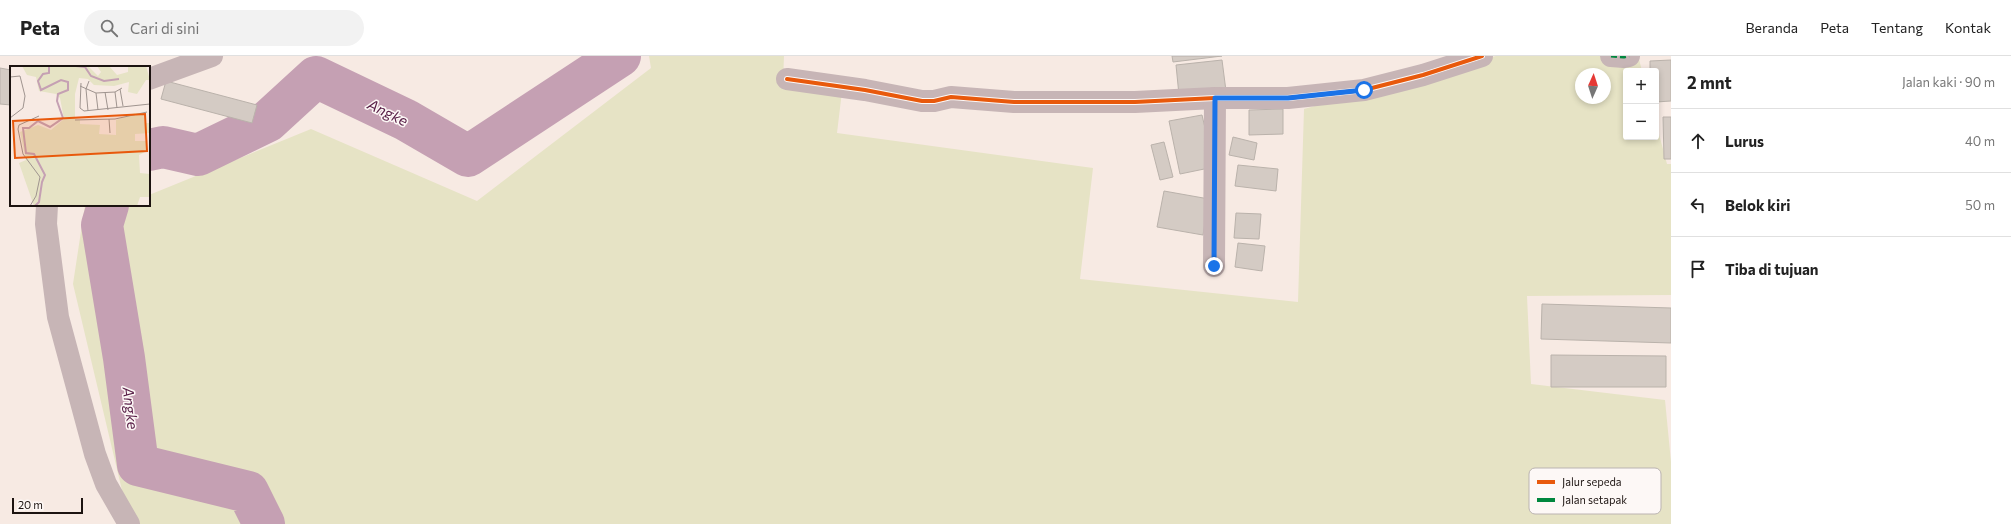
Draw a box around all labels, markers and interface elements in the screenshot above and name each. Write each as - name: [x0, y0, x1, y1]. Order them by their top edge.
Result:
- search box: [84, 10, 364, 46]
- text: Peta: [20, 16, 60, 39]
- icon: search: [98, 17, 120, 39]
- text: Cari di sini: [130, 19, 199, 37]
- text: Beranda: [1746, 19, 1798, 36]
- text: Peta: [1820, 19, 1849, 36]
- text: Tentang: [1871, 19, 1923, 36]
- text: Kontak: [1945, 19, 1991, 36]
- inset map: [10, 66, 150, 206]
- north arrow: [1575, 68, 1611, 104]
- map controls: [1623, 68, 1659, 140]
- button: +: [1623, 68, 1659, 104]
- text: 2 mnt: [1687, 72, 1732, 93]
- text: Jalan kaki · 90 m: [1902, 74, 1995, 90]
- route start: [1355, 81, 1373, 99]
- water label: Angke: [364, 94, 411, 130]
- button: −: [1623, 104, 1659, 140]
- icon: ahead: [1687, 130, 1709, 152]
- text: Lurus: [1725, 132, 1764, 150]
- text: 40 m: [1965, 133, 1995, 149]
- icon: left: [1687, 194, 1709, 216]
- text: Belok kiri: [1725, 196, 1791, 214]
- text: 50 m: [1965, 197, 1995, 213]
- route end: [1205, 257, 1223, 275]
- icon: arrive: [1687, 258, 1709, 280]
- text: Tiba di tujuan: [1725, 260, 1819, 278]
- water label: Angke: [119, 385, 143, 430]
- legend: [1529, 468, 1661, 514]
- text: Jalur sepeda: [1562, 475, 1622, 489]
- text: Jalan setapak: [1562, 493, 1627, 507]
- scale bar: [12, 496, 83, 515]
- text: 20 m: [18, 498, 43, 511]

